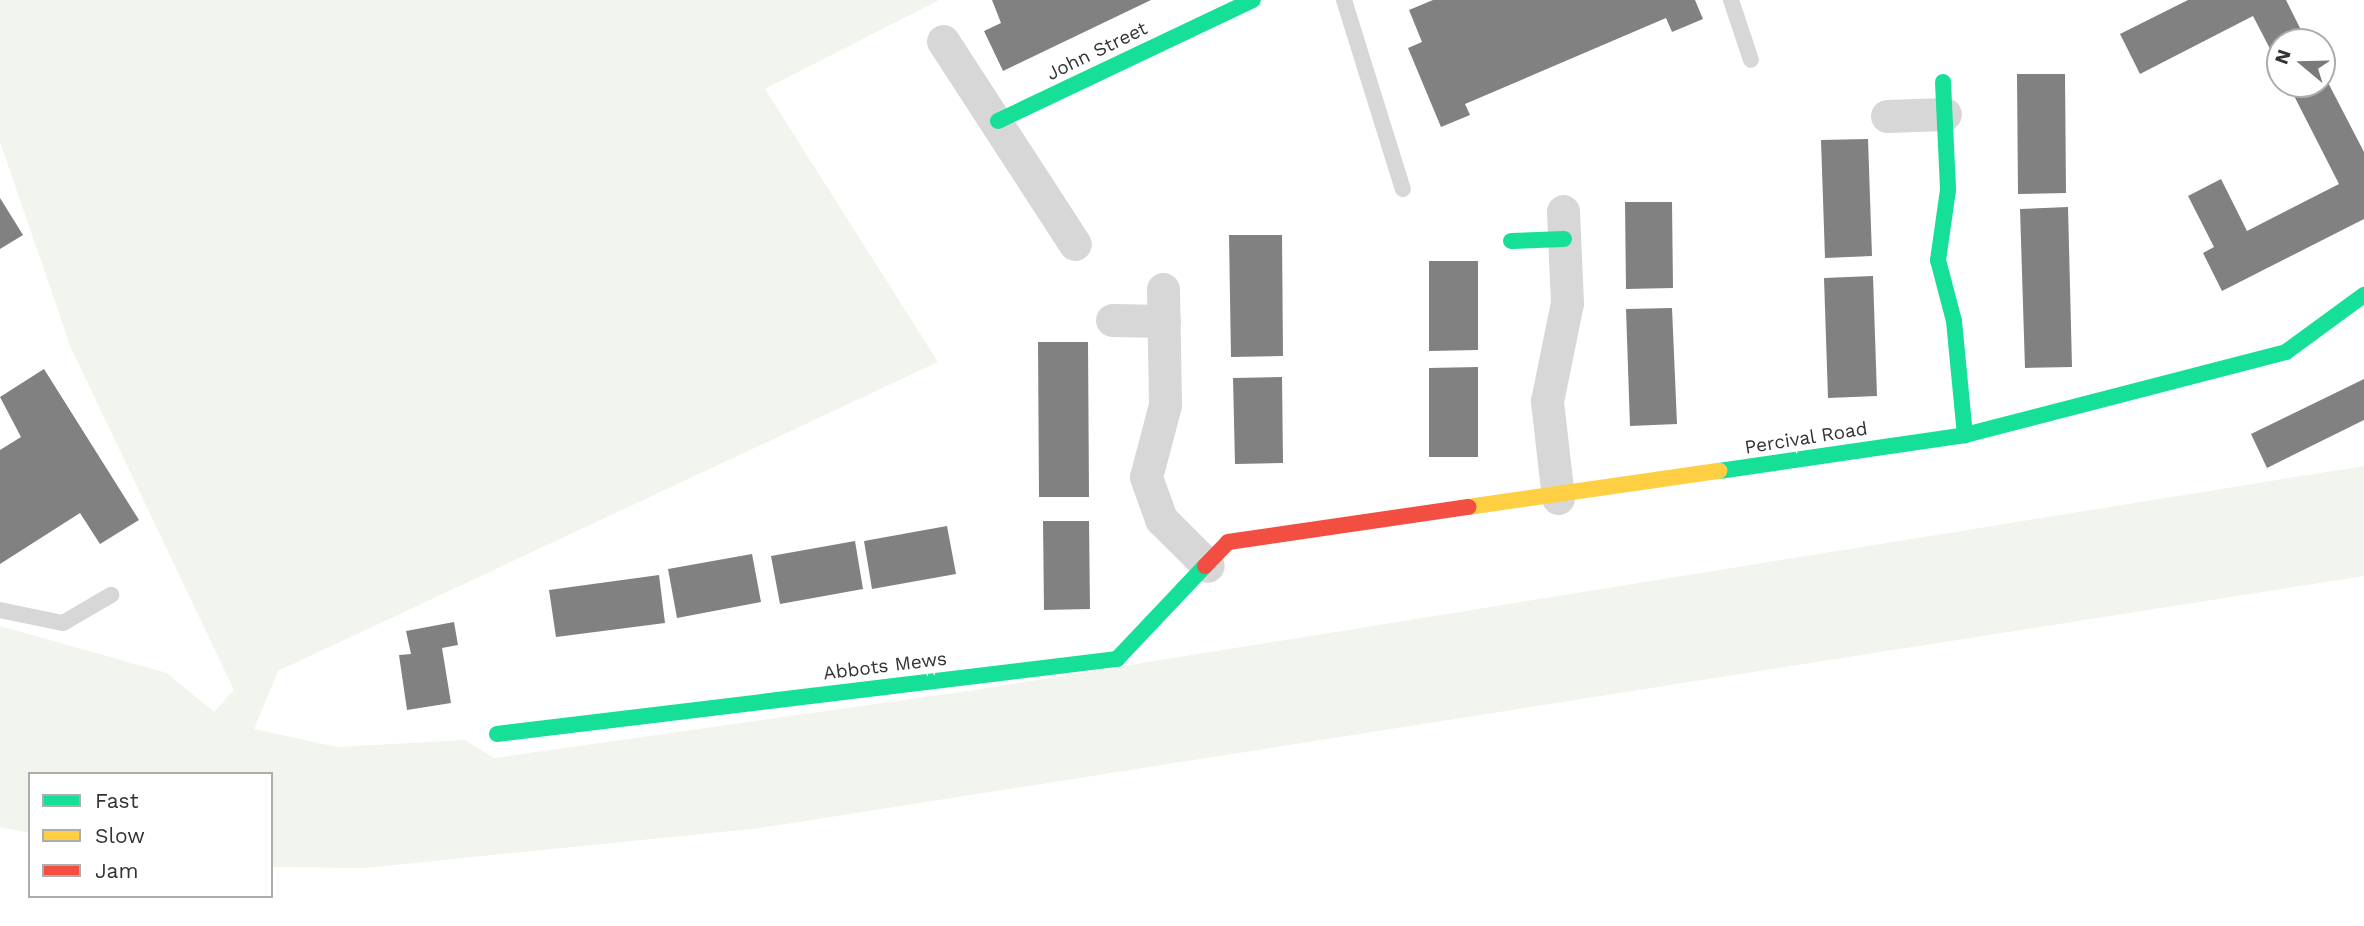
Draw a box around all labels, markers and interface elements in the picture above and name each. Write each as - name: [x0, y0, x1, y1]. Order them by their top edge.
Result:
- street label: John Street: [1043, 17, 1151, 85]
- north arrow: [2266, 28, 2336, 98]
- text: N: [2269, 46, 2296, 67]
- street label: Percival Road: [1743, 417, 1869, 459]
- street label: Abbots Mews: [822, 647, 948, 685]
- legend: [28, 772, 273, 898]
- text: Fast: [95, 788, 139, 813]
- text: Slow: [95, 823, 145, 848]
- text: Jam: [95, 858, 138, 883]

